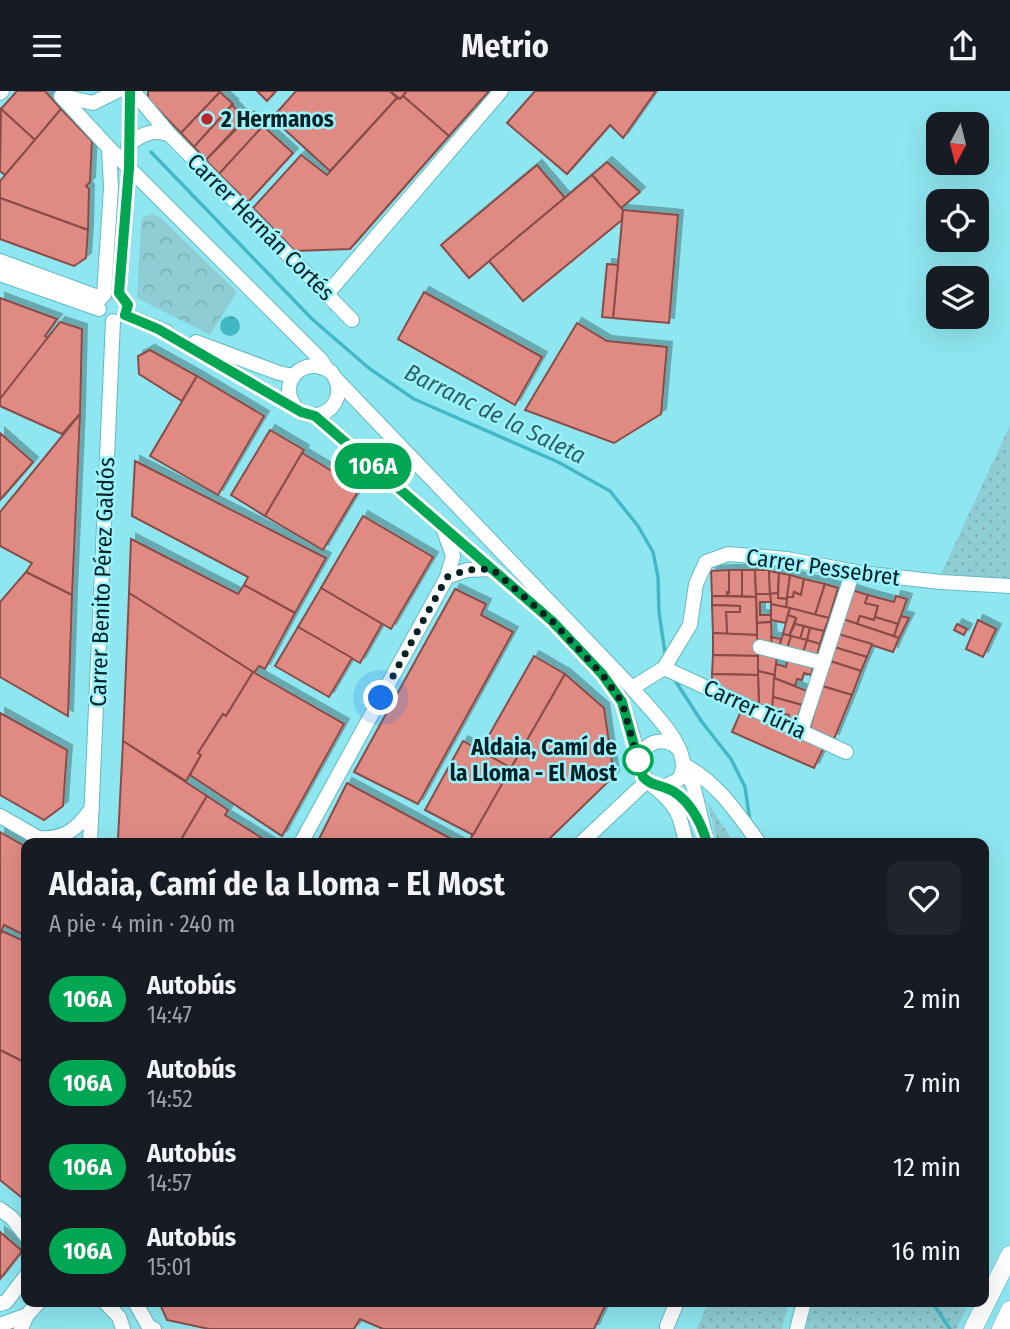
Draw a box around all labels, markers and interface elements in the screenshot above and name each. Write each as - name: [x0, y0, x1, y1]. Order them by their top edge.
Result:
- icon: menu: [28, 27, 66, 65]
- text: Metrio: [461, 27, 549, 65]
- icon: share: [944, 27, 982, 65]
- place label: 2 Hermanos: [220, 105, 334, 133]
- marker: 2 Hermanos: [199, 111, 215, 127]
- north arrow: [926, 112, 989, 175]
- map controls: [926, 112, 989, 329]
- street label: Carrer Hernán Cortés: [181, 147, 341, 307]
- button: locate: [926, 189, 989, 252]
- button: layers: [926, 266, 989, 329]
- water label: Barranc de la Saleta: [400, 358, 590, 470]
- line badge: 106A: [324, 443, 422, 489]
- text: 106A: [349, 452, 397, 480]
- street label: Carrer Benito Pérez Galdós: [84, 457, 120, 707]
- street label: Carrer Pessebret: [744, 542, 902, 592]
- street label: Carrer Túria: [699, 673, 811, 745]
- your location: [363, 680, 398, 715]
- place label: Aldaia, Camí de la Lloma - El Most: [450, 733, 618, 787]
- marker: Aldaia, Camí de la Lloma - El Most: [623, 745, 653, 775]
- button: heart: [887, 861, 961, 935]
- text: Aldaia, Camí de la Lloma - El Most: [49, 864, 505, 904]
- text: A pie · 4 min · 240 m: [49, 910, 235, 938]
- text: Autobús: [147, 970, 236, 1001]
- text: 2 min: [903, 984, 961, 1015]
- text: 106A: [63, 985, 112, 1013]
- text: 14:47: [147, 1001, 192, 1029]
- text: Autobús: [147, 1054, 236, 1085]
- text: 7 min: [904, 1068, 961, 1099]
- text: 106A: [63, 1069, 112, 1097]
- text: 14:52: [147, 1085, 193, 1113]
- text: Autobús: [147, 1138, 236, 1169]
- text: 12 min: [893, 1152, 961, 1183]
- text: 106A: [63, 1153, 112, 1181]
- text: 14:57: [147, 1169, 191, 1197]
- text: Autobús: [147, 1222, 236, 1253]
- text: 16 min: [892, 1236, 961, 1267]
- text: 106A: [63, 1237, 112, 1265]
- text: 15:01: [147, 1253, 192, 1281]

